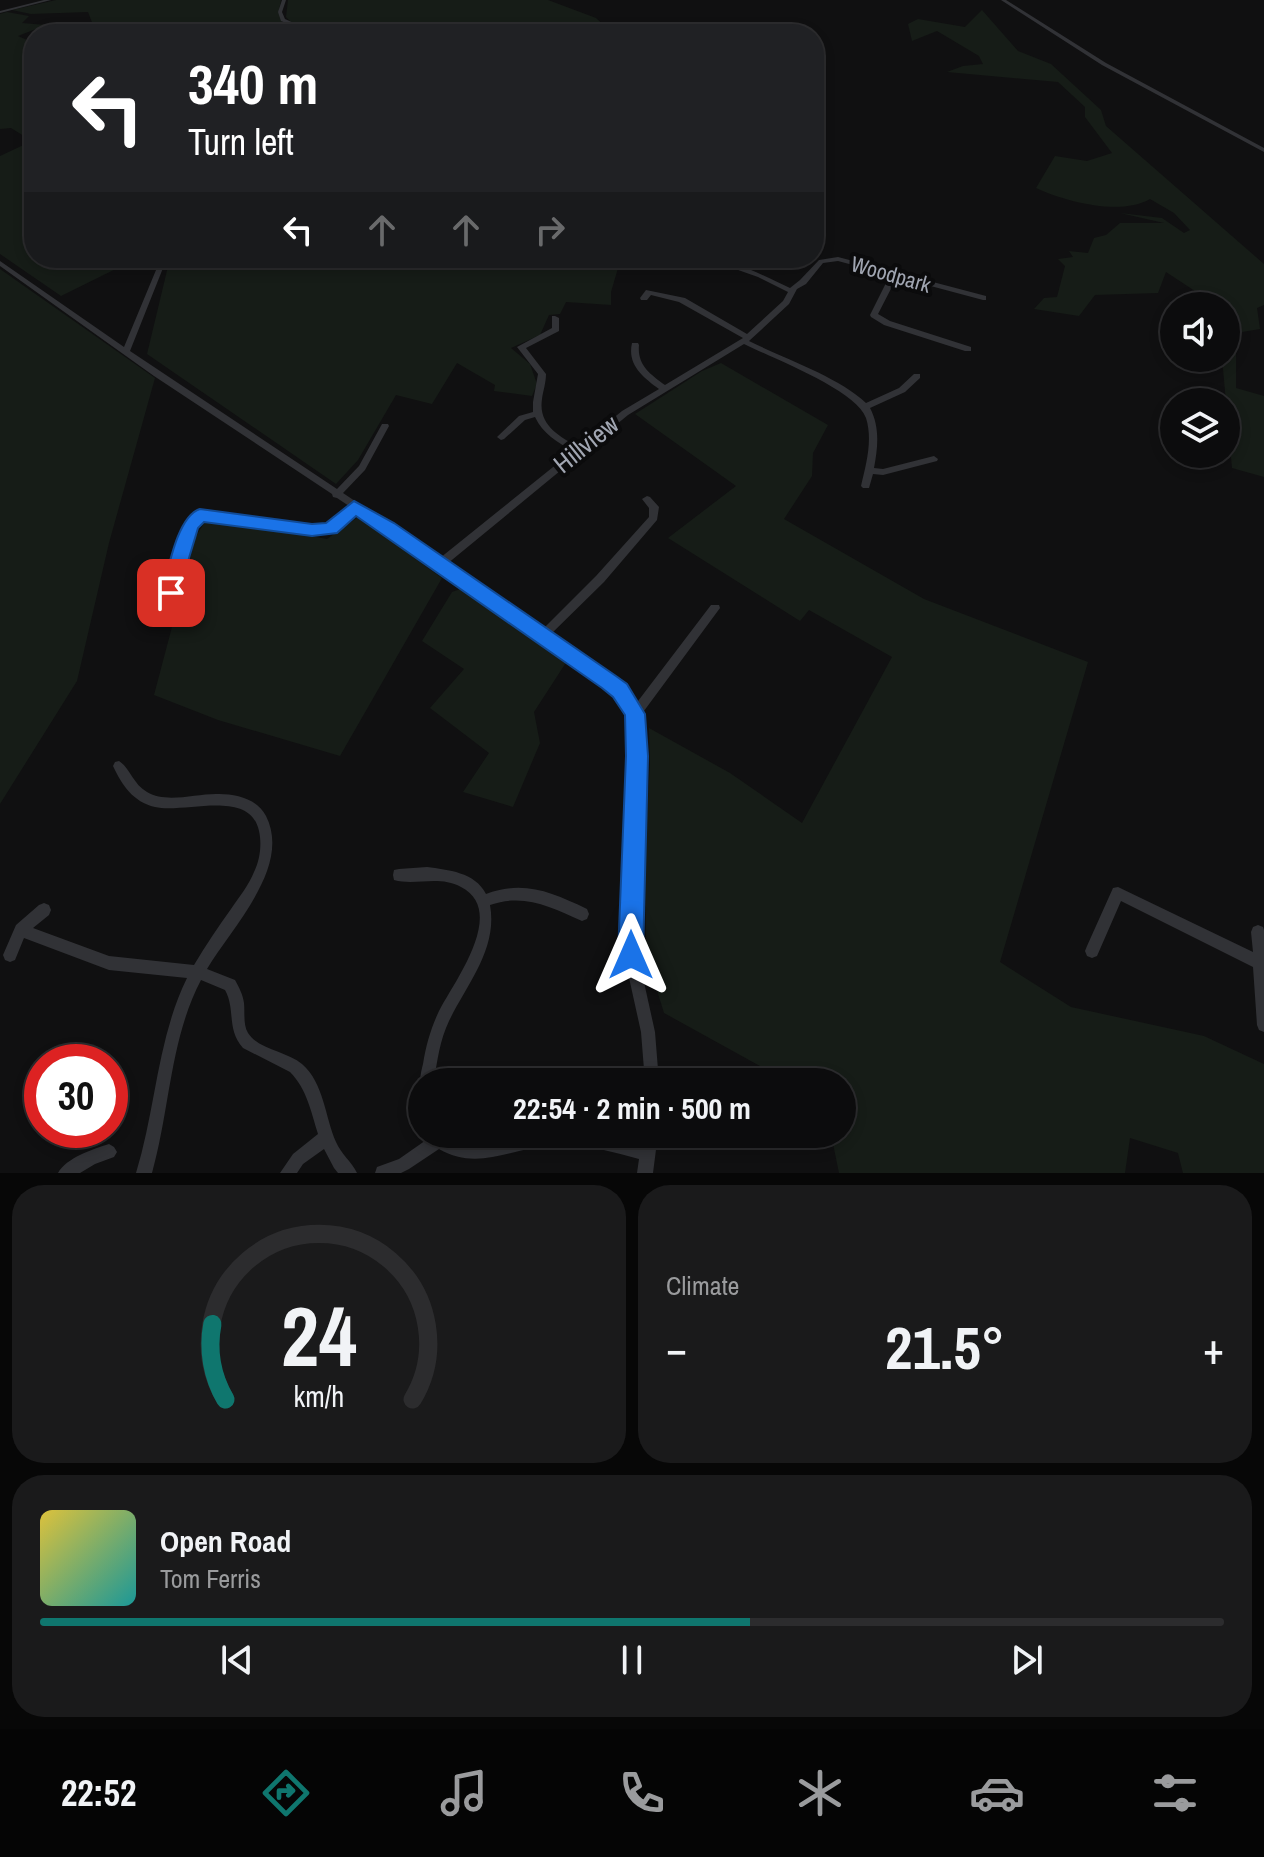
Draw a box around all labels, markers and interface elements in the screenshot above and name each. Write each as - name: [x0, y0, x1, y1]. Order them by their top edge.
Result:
- text: 340 m: [188, 46, 318, 121]
- icon: left: [56, 56, 160, 160]
- text: Turn left: [188, 118, 294, 166]
- icon: left: [276, 208, 320, 252]
- icon: ahead: [360, 208, 404, 252]
- icon: ahead: [444, 208, 488, 252]
- icon: right: [528, 208, 572, 252]
- street label: Woodpark: [847, 248, 935, 300]
- map controls: [1160, 292, 1240, 468]
- button: sound: [1160, 292, 1240, 372]
- button: layers: [1160, 388, 1240, 468]
- street label: Hillview: [546, 406, 626, 481]
- pin: [137, 559, 205, 627]
- icon: arrive: [149, 571, 193, 615]
- position arrow: [589, 913, 673, 997]
- speed limit sign: 30: [24, 1044, 128, 1148]
- text: 22:54 · 2 min · 500 m: [513, 1088, 751, 1128]
- text: Climate: [666, 1268, 739, 1303]
- text: 24: [281, 1280, 357, 1392]
- text: 21.5°: [885, 1307, 1005, 1388]
- text: −: [666, 1318, 687, 1378]
- text: +: [1203, 1318, 1224, 1378]
- text: km/h: [294, 1377, 344, 1416]
- text: Open Road: [160, 1521, 291, 1561]
- text: Tom Ferris: [160, 1561, 261, 1596]
- icon: previous: [215, 1638, 259, 1682]
- icon: pause: [610, 1638, 654, 1682]
- icon: next: [1005, 1638, 1049, 1682]
- icon: directions: [258, 1765, 314, 1821]
- icon: music: [436, 1765, 492, 1821]
- icon: phone: [614, 1765, 670, 1821]
- icon: climate: [792, 1765, 848, 1821]
- icon: car: [969, 1765, 1025, 1821]
- icon: filters: [1147, 1765, 1203, 1821]
- text: 22:52: [61, 1769, 136, 1817]

